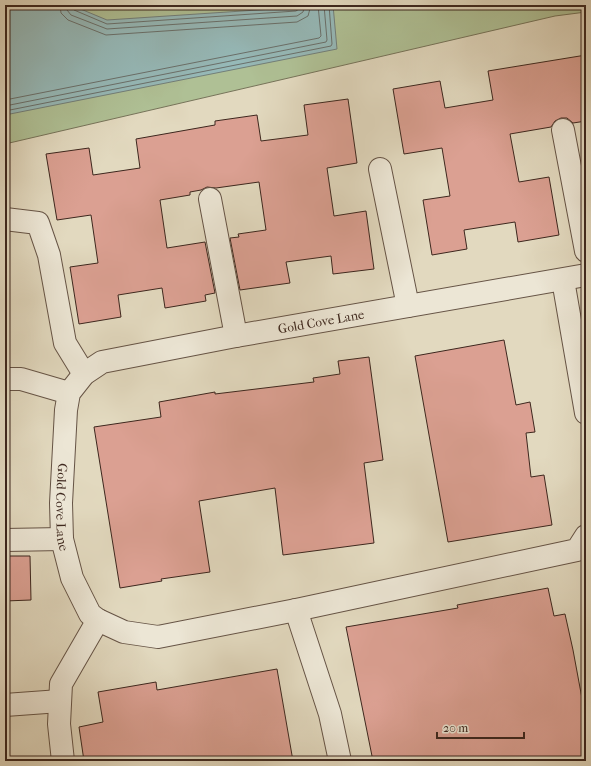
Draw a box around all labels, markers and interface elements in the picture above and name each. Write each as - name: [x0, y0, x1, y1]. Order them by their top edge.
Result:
- street label: Gold Cove Lane: [277, 306, 366, 336]
- street label: Gold Cove Lane: [53, 463, 72, 553]
- scale bar: [437, 714, 524, 740]
- text: 20 m: [443, 721, 468, 735]

